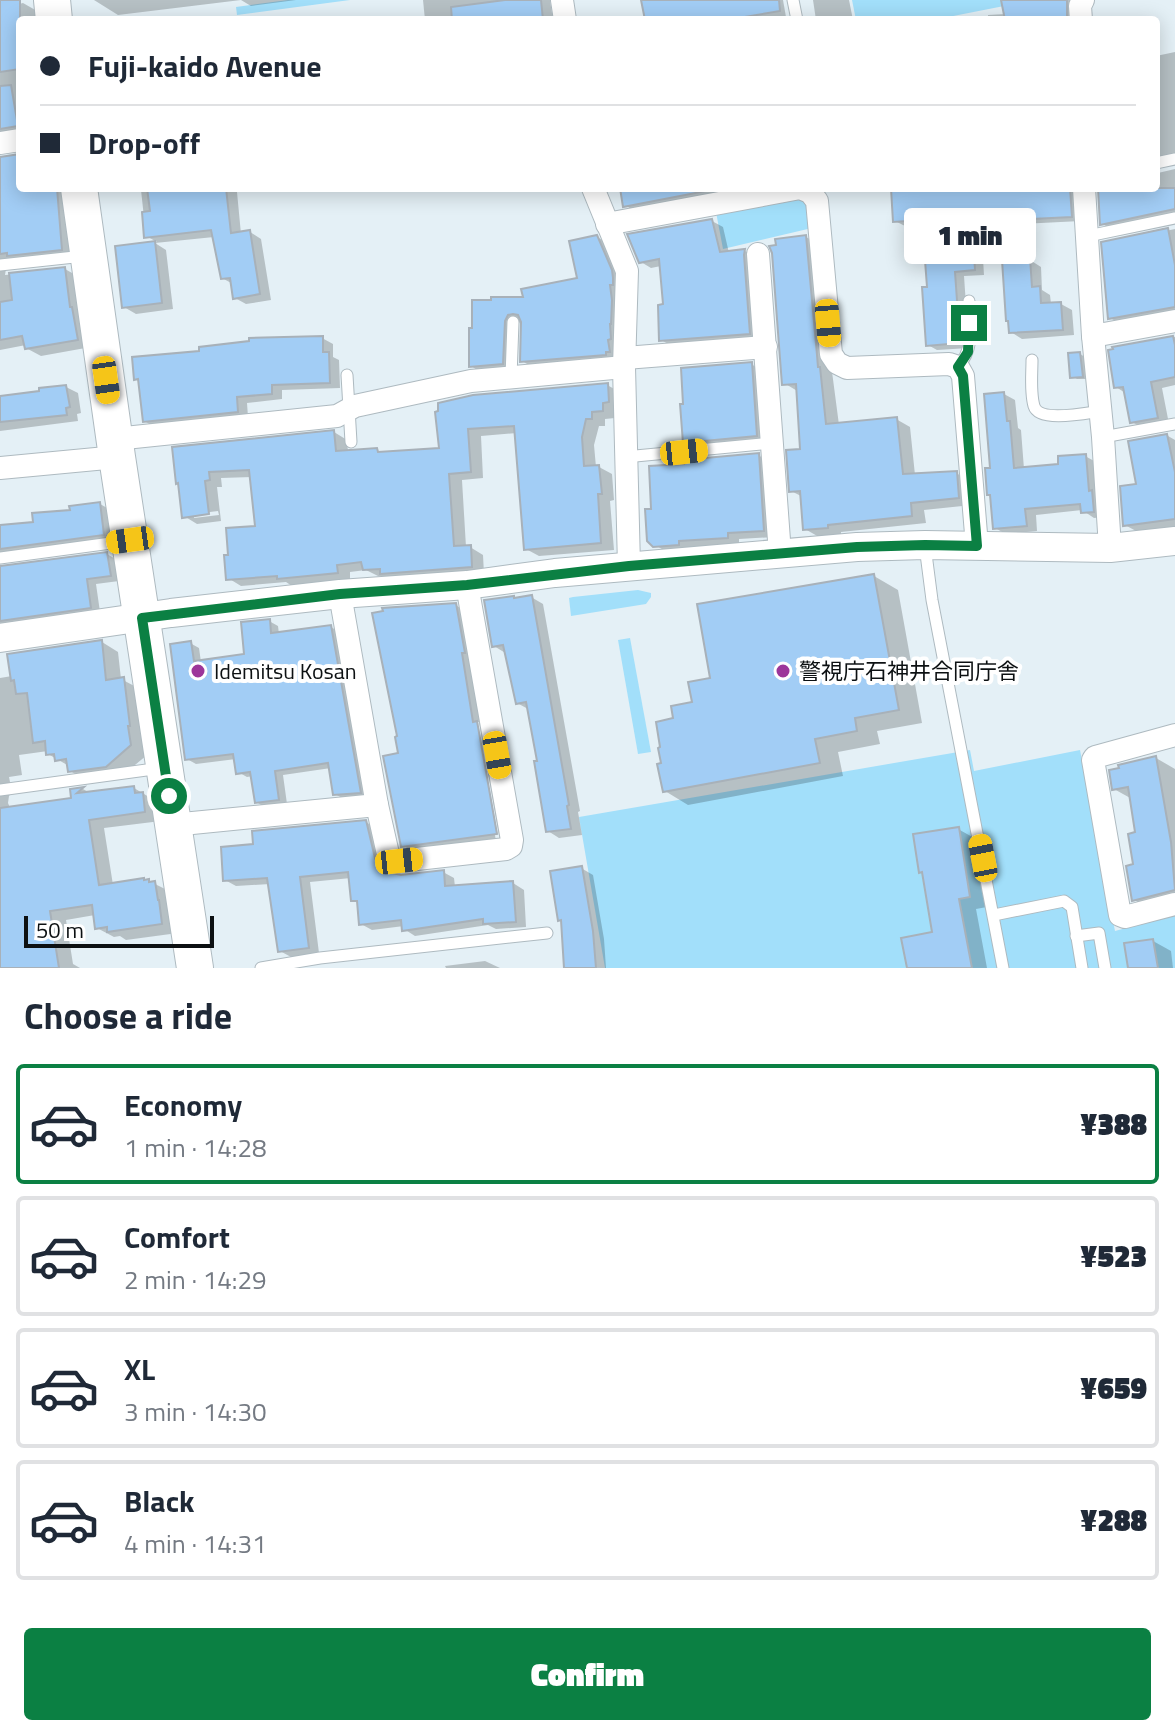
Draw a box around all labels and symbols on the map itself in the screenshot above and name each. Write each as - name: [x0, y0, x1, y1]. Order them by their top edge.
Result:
- callout: 1 min: [903, 207, 1035, 263]
- car: [814, 298, 842, 348]
- route end: [951, 305, 987, 341]
- car: [91, 355, 121, 405]
- car: [659, 438, 709, 466]
- car: [105, 525, 155, 555]
- place label: Idemitsu Kosan: [214, 654, 357, 688]
- place label: 警視庁石神井合同庁舎: [799, 654, 1019, 688]
- marker: Idemitsu Kosan: [189, 662, 207, 680]
- marker: 警視庁石神井合同庁舎: [774, 662, 792, 680]
- car: [481, 729, 513, 781]
- route start: [151, 778, 187, 814]
- car: [967, 832, 999, 884]
- car: [374, 847, 424, 875]
- scale bar: [24, 912, 214, 948]

